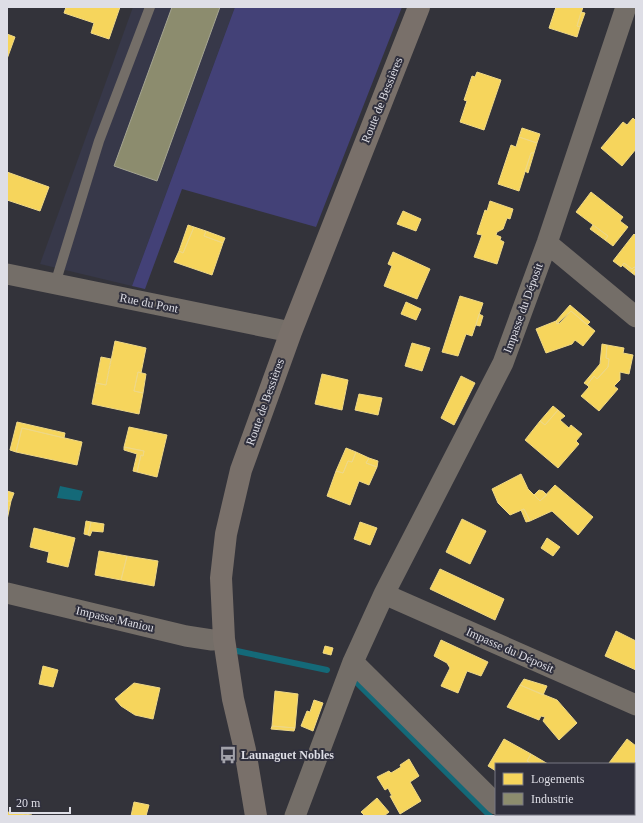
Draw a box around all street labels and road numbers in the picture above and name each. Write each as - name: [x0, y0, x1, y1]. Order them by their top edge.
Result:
- street label: Route de Bessières: [358, 55, 406, 145]
- street label: Impasse du Déposit: [500, 261, 546, 355]
- street label: Rue du Pont: [119, 290, 180, 316]
- street label: Route de Bessières: [243, 356, 287, 447]
- street label: Impasse Maniou: [75, 603, 155, 635]
- street label: Impasse du Déposit: [464, 624, 557, 676]

